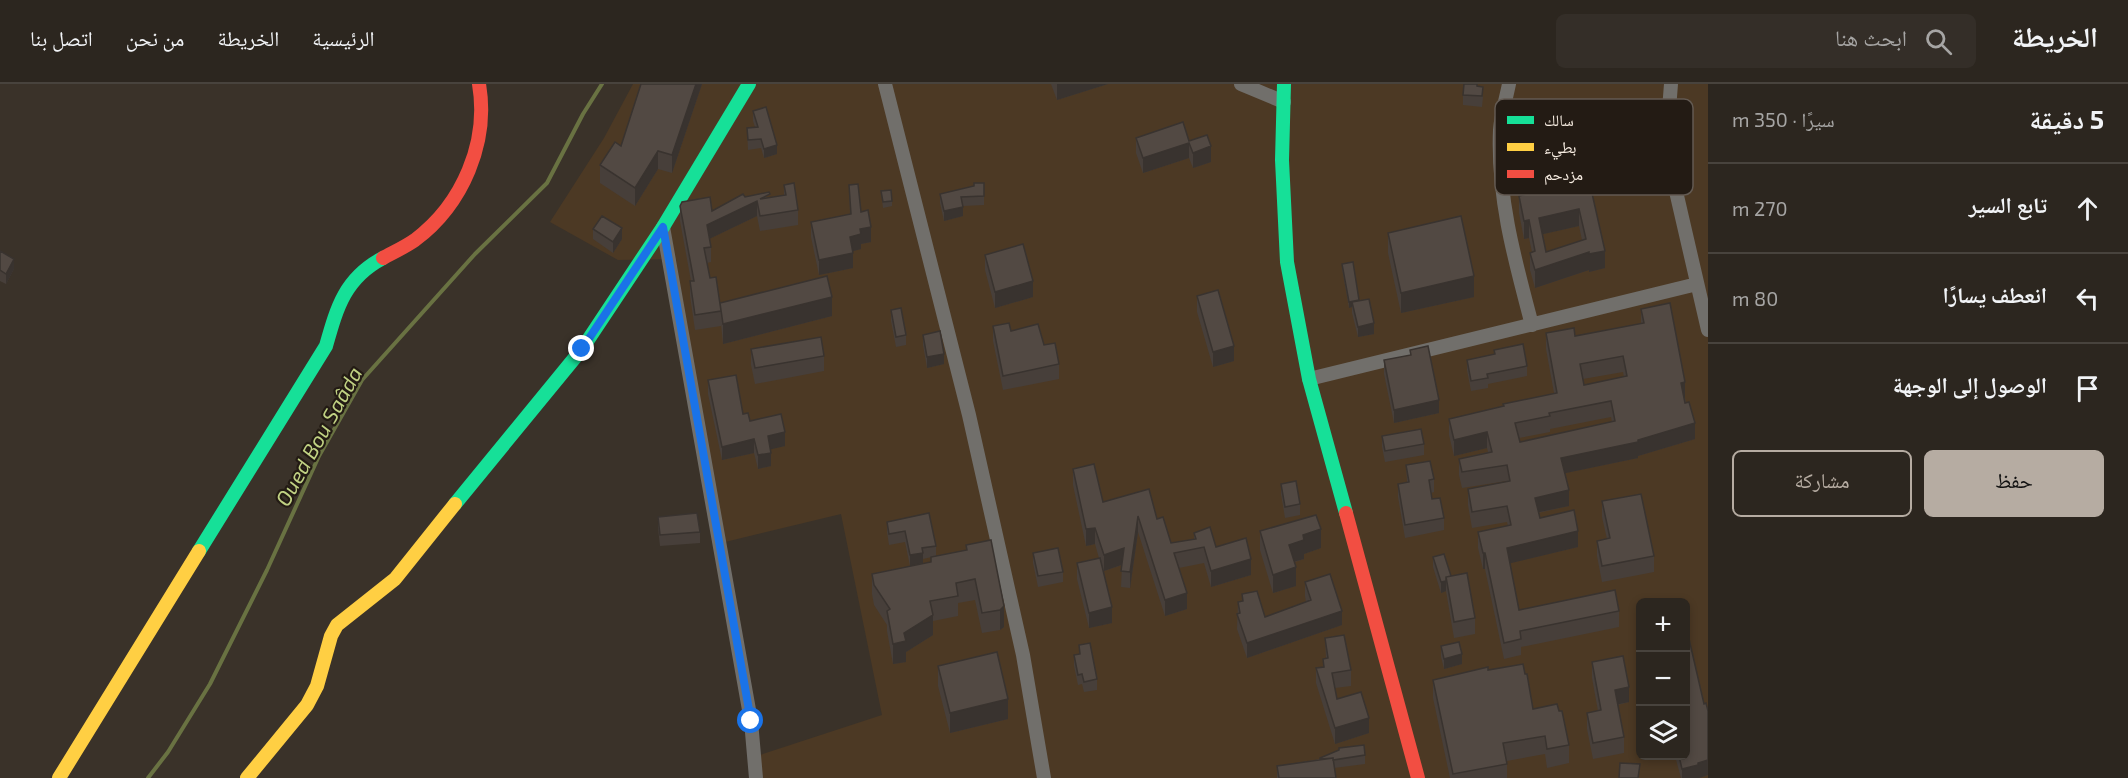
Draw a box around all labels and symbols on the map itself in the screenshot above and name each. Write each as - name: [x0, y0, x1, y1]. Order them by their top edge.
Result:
- legend: [1495, 99, 1693, 195]
- text: سالك: [1544, 110, 1574, 129]
- text: بطيء: [1544, 137, 1576, 160]
- text: مزدحم: [1544, 164, 1583, 185]
- route end: [568, 335, 594, 361]
- water label: Oued Bou Saâda: [269, 362, 367, 510]
- route start: [737, 707, 763, 733]

